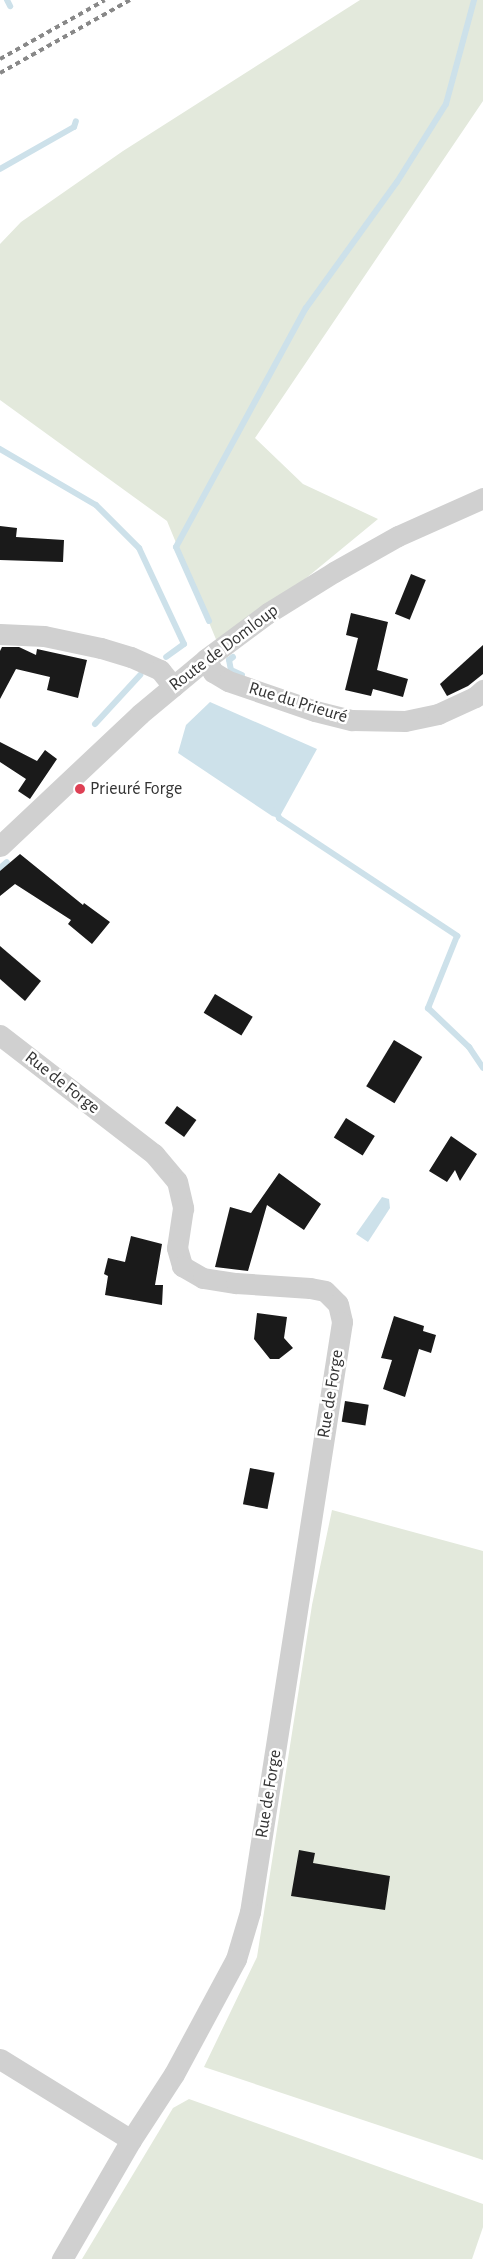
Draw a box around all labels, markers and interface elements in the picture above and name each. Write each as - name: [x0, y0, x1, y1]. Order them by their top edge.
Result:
- street label: Route de Domloup: [165, 600, 283, 696]
- street label: Rue du Prieuré: [246, 678, 350, 728]
- place label: Prieuré Forge: [90, 778, 182, 800]
- marker: Prieuré Forge: [74, 783, 86, 795]
- street label: Rue de Forge: [20, 1047, 104, 1119]
- street label: Rue de Forge: [313, 1348, 349, 1440]
- street label: Rue de Forge: [251, 1748, 287, 1840]

